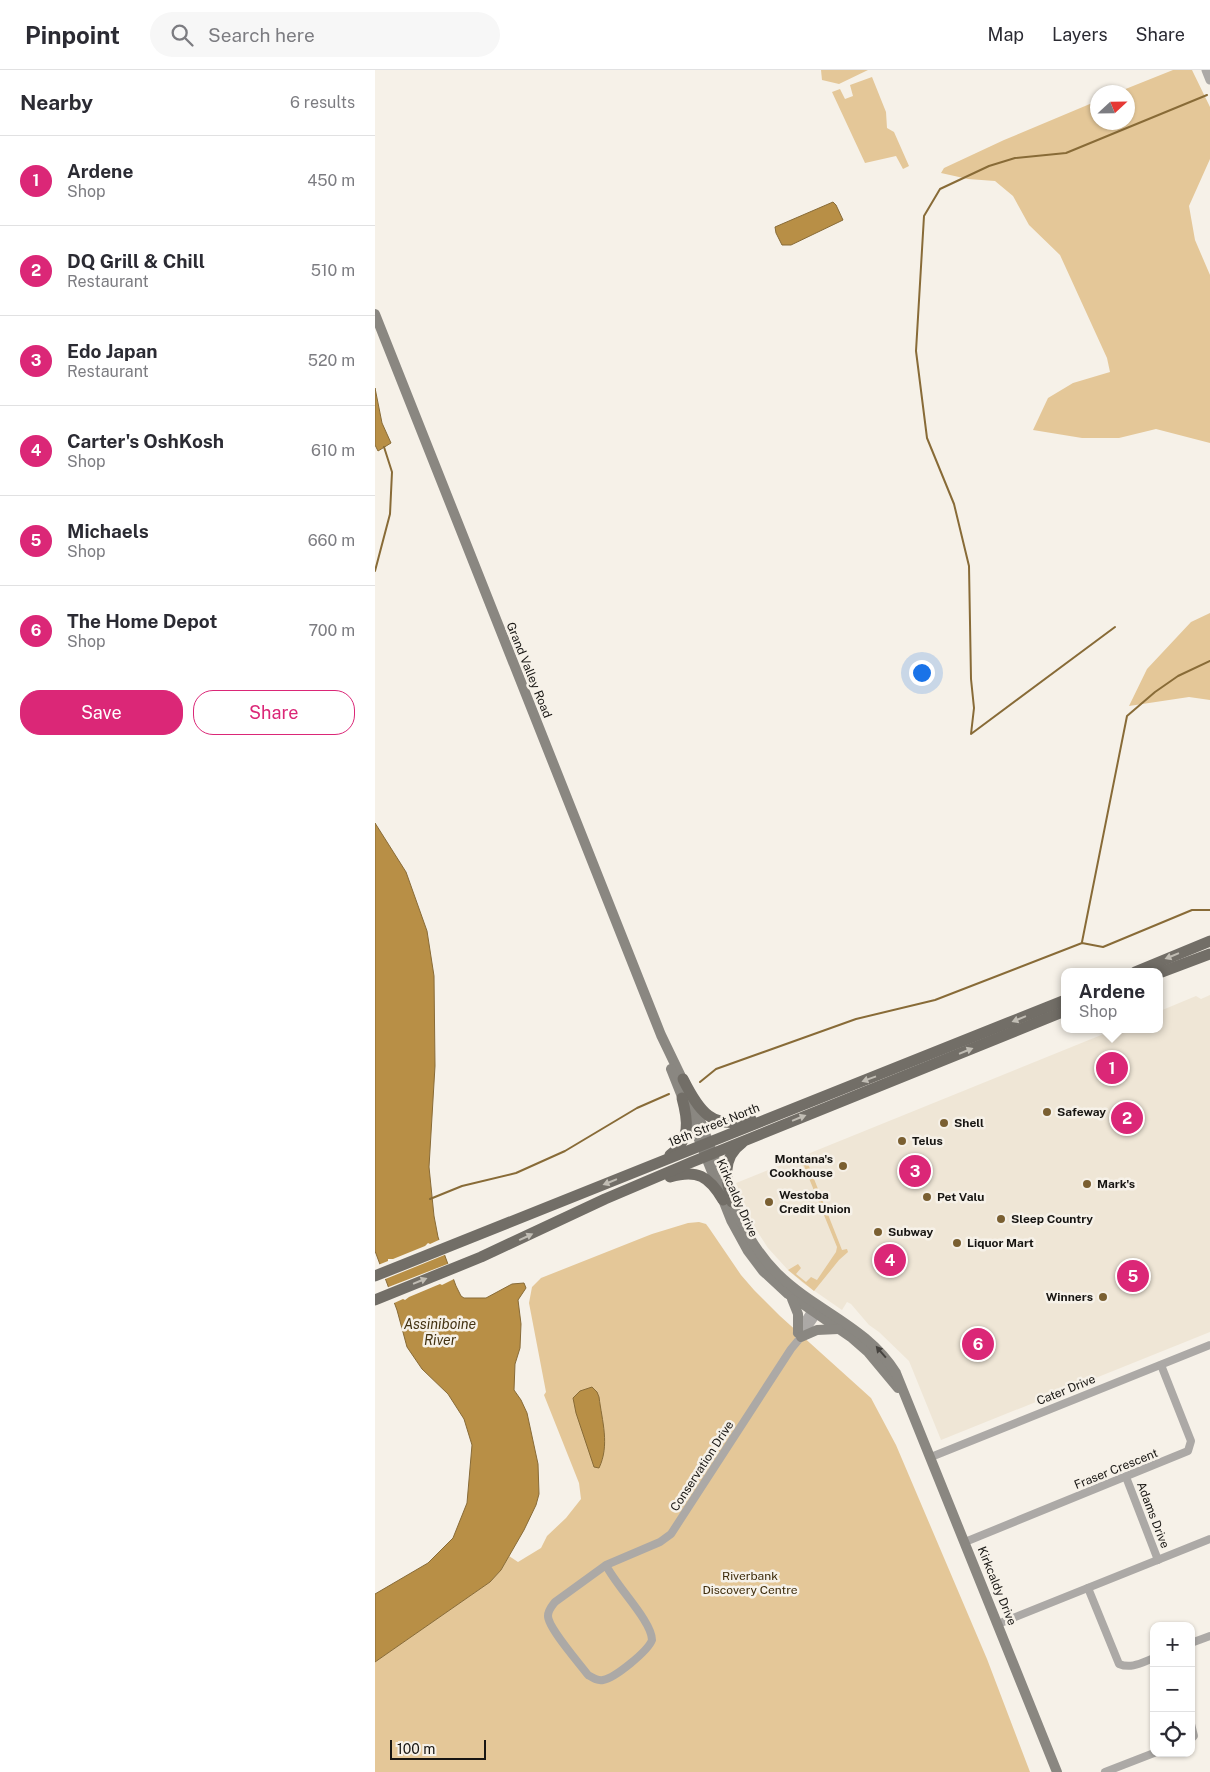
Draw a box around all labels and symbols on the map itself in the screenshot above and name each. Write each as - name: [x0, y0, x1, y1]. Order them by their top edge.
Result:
- north arrow: [1090, 85, 1135, 130]
- street label: Grand Valley Road: [503, 620, 555, 720]
- your location: [909, 660, 935, 686]
- one-way arrow: [1165, 953, 1180, 961]
- one-way arrow: [1012, 1015, 1026, 1023]
- one-way arrow: [959, 1047, 974, 1055]
- pin: 1: [1096, 1049, 1128, 1087]
- one-way arrow: [861, 1076, 876, 1083]
- pin: 2: [1111, 1099, 1143, 1137]
- street label: 18th Street North: [666, 1100, 762, 1150]
- place label: Safeway: [1057, 1105, 1106, 1119]
- marker: Safeway: [1041, 1106, 1053, 1118]
- one-way arrow: [792, 1114, 806, 1122]
- place label: Shell: [954, 1116, 984, 1130]
- marker: Shell: [938, 1117, 950, 1129]
- place label: Telus: [912, 1134, 943, 1148]
- marker: Telus: [896, 1135, 908, 1147]
- place label: Montana's Cookhouse: [769, 1152, 833, 1180]
- pin: 3: [899, 1152, 931, 1190]
- street label: Kirkcaldy Drive: [714, 1157, 761, 1239]
- marker: Montana's Cookhouse: [837, 1160, 849, 1172]
- place label: Mark's: [1097, 1177, 1135, 1191]
- marker: Mark's: [1081, 1178, 1093, 1190]
- one-way arrow: [602, 1179, 617, 1187]
- place label: Westoba Credit Union: [779, 1188, 851, 1216]
- place label: Pet Valu: [937, 1190, 984, 1204]
- marker: Pet Valu: [921, 1191, 933, 1203]
- marker: Westoba Credit Union: [763, 1196, 775, 1208]
- place label: Sleep Country: [1011, 1212, 1093, 1226]
- marker: Sleep Country: [995, 1213, 1007, 1225]
- place label: Subway: [888, 1225, 933, 1239]
- marker: Subway: [872, 1226, 884, 1238]
- one-way arrow: [519, 1232, 533, 1240]
- place label: Liquor Mart: [967, 1236, 1034, 1250]
- marker: Liquor Mart: [951, 1237, 963, 1249]
- pin: 4: [874, 1241, 906, 1279]
- pin: 5: [1117, 1257, 1149, 1295]
- one-way arrow: [413, 1277, 427, 1285]
- place label: Winners: [1046, 1290, 1093, 1304]
- marker: Winners: [1097, 1291, 1109, 1303]
- water label: Assiniboine River: [404, 1316, 477, 1348]
- pin: 6: [962, 1325, 994, 1363]
- one-way arrow: [875, 1346, 886, 1359]
- street label: Cater Drive: [1035, 1372, 1098, 1408]
- street label: Conservation Drive: [668, 1418, 737, 1514]
- street label: Fraser Crescent: [1072, 1446, 1160, 1492]
- street label: Adams Drive: [1134, 1480, 1172, 1550]
- street label: Kirkcaldy Drive: [975, 1544, 1019, 1628]
- park label: Riverbank Discovery Centre: [702, 1569, 798, 1597]
- scale bar: [390, 1737, 486, 1760]

